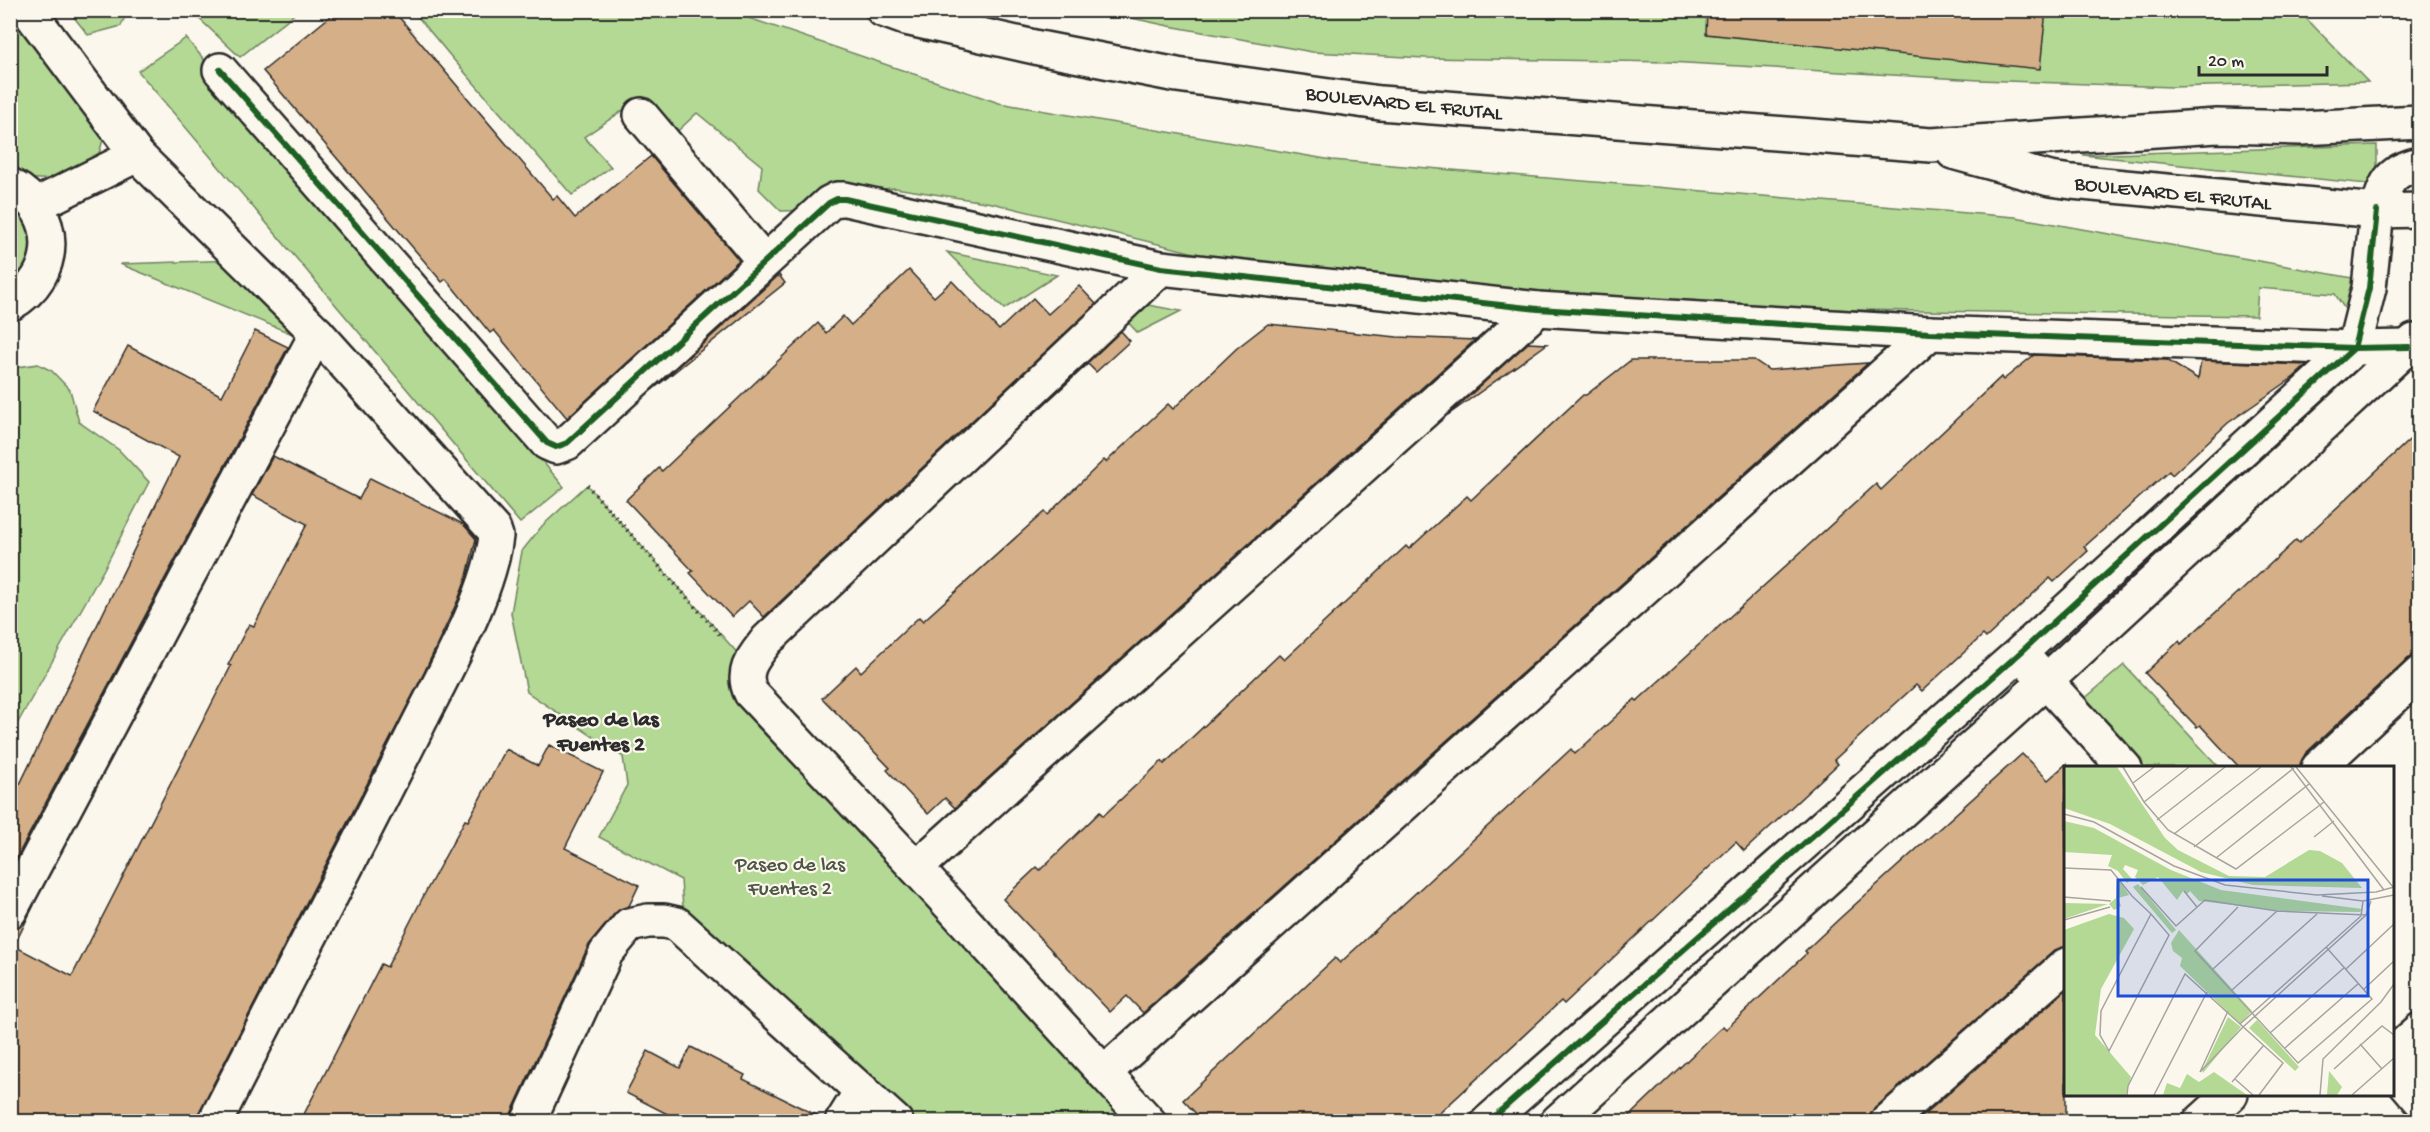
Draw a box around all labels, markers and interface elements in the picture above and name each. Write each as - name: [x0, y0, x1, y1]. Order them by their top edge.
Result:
- scale bar: [2199, 39, 2326, 77]
- text: 20 m: [2208, 52, 2244, 73]
- street label: BOULEVARD EL FRUTAL: [1303, 83, 1505, 128]
- street label: BOULEVARD EL FRUTAL: [2072, 173, 2274, 218]
- district label: Paseo de las Fuentes 2: [542, 708, 660, 759]
- inset map: [2064, 766, 2394, 1096]
- park label: Paseo de las Fuentes 2: [734, 854, 846, 903]

